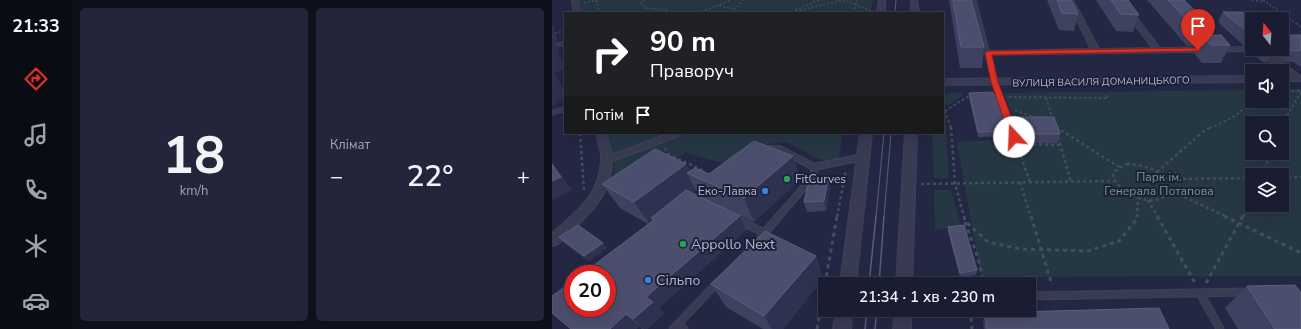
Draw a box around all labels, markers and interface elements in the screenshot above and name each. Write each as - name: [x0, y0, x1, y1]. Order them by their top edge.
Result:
- pin: [1181, 9, 1215, 50]
- north arrow: [1245, 12, 1289, 56]
- map controls: [1245, 12, 1289, 212]
- text: 21:33: [12, 14, 60, 38]
- icon: arrive: [1187, 15, 1209, 37]
- text: 90 m: [650, 23, 716, 61]
- icon: right: [584, 28, 636, 80]
- text: Праворуч: [650, 59, 734, 83]
- button: sound: [1245, 64, 1289, 108]
- icon: directions: [22, 65, 50, 93]
- street label: ВУЛИЦЯ ВАСИЛЯ ДОМАНИЦЬКОГО: [1012, 73, 1190, 91]
- icon: arrive: [632, 104, 654, 126]
- text: Потім: [584, 105, 624, 125]
- position arrow: [993, 116, 1035, 158]
- button: search: [1245, 116, 1289, 160]
- text: 18: [163, 120, 225, 191]
- icon: music: [22, 121, 50, 149]
- text: Клімат: [330, 136, 370, 154]
- text: 22°: [406, 156, 454, 197]
- text: −: [330, 162, 343, 192]
- text: +: [517, 162, 530, 192]
- button: layers: [1245, 168, 1289, 212]
- park label: Парк ім. Генерала Потапова: [1104, 169, 1214, 199]
- place label: FitCurves: [795, 171, 846, 187]
- marker: FitCurves: [782, 174, 792, 184]
- icon: phone: [22, 176, 50, 204]
- text: km/h: [180, 182, 208, 200]
- place label: Еко-Лавка: [698, 183, 757, 199]
- marker: Еко-Лавка: [760, 186, 770, 196]
- icon: climate: [22, 232, 50, 260]
- place label: Appollo Next: [691, 235, 775, 254]
- marker: Appollo Next: [678, 239, 688, 249]
- speed limit sign: 20: [564, 265, 616, 317]
- place label: Сільпо: [656, 271, 701, 290]
- marker: Сільпо: [643, 275, 653, 285]
- icon: car: [22, 287, 50, 315]
- text: 21:34 · 1 хв · 230 m: [859, 287, 995, 307]

